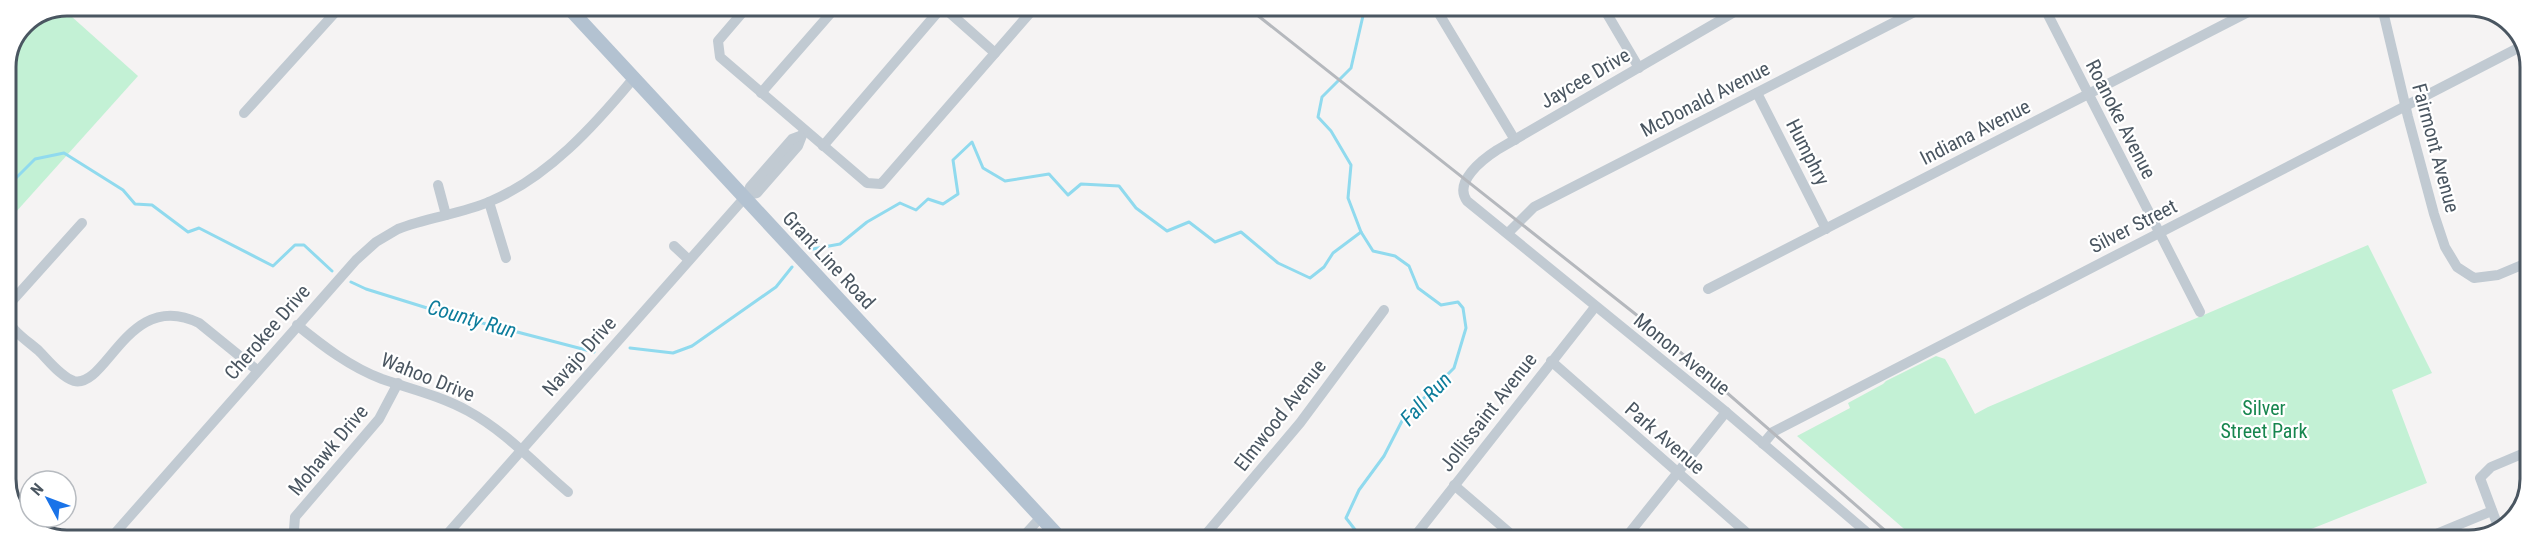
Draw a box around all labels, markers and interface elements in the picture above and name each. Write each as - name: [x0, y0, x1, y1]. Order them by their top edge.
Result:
- street label: Jaycee Drive: [1536, 43, 1634, 113]
- street label: Roanoke Avenue: [2081, 55, 2161, 183]
- street label: McDonald Avenue: [1636, 56, 1774, 142]
- street label: Fairmont Avenue: [2407, 81, 2465, 215]
- street label: Indiana Avenue: [1916, 94, 2034, 170]
- street label: Humphry: [1781, 115, 1835, 189]
- street label: Silver Street: [2085, 194, 2181, 258]
- street label: Grant Line Road: [778, 206, 880, 314]
- street label: Cherokee Drive: [219, 279, 315, 385]
- water label: County Run: [425, 295, 519, 343]
- street label: Monon Avenue: [1629, 308, 1735, 400]
- street label: Navajo Drive: [537, 311, 621, 401]
- street label: Wahoo Drive: [378, 347, 478, 407]
- street label: Jollissaint Avenue: [1434, 348, 1542, 476]
- street label: Elmwood Avenue: [1229, 355, 1331, 475]
- water label: Fall Run: [1395, 367, 1457, 431]
- park label: Silver Street Park: [2220, 396, 2308, 443]
- street label: Park Avenue: [1620, 397, 1710, 479]
- street label: Mohawk Drive: [283, 400, 373, 500]
- north arrow: [18, 469, 78, 529]
- text: N: [27, 480, 47, 499]

